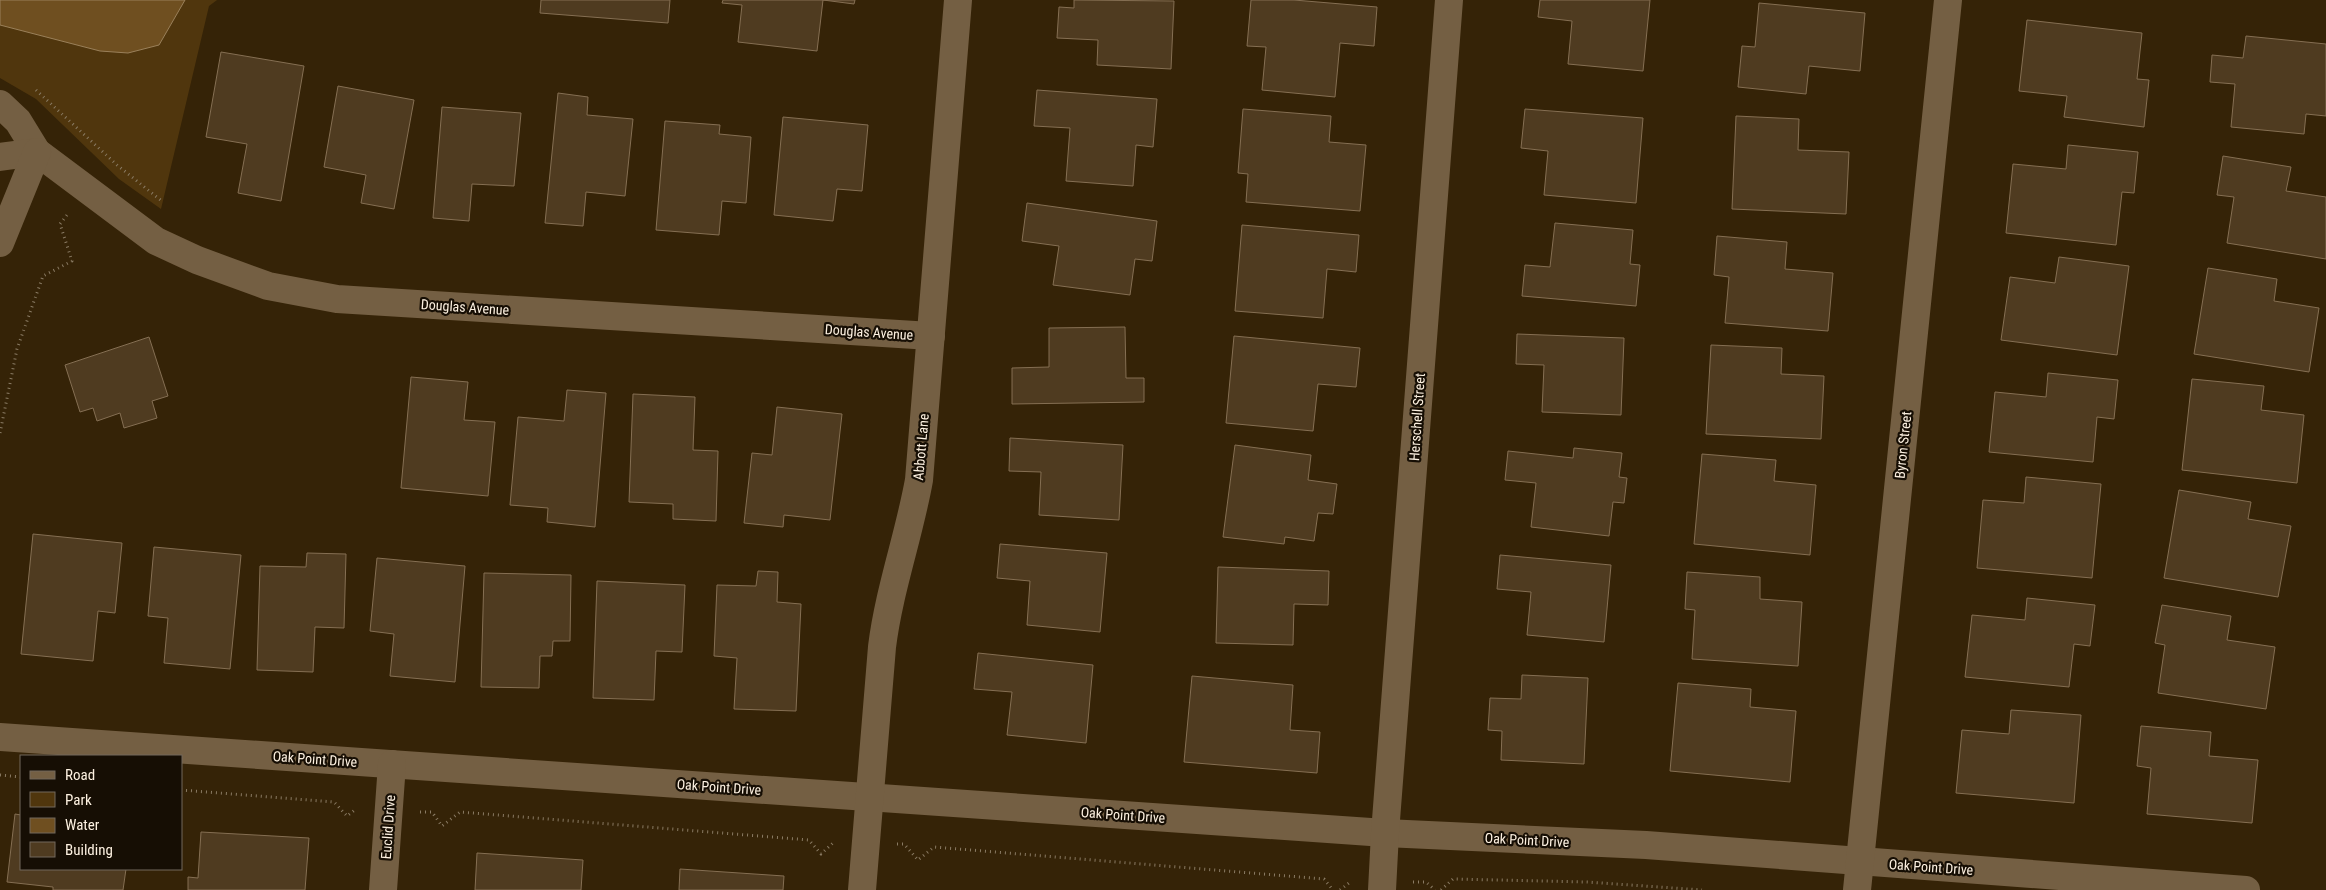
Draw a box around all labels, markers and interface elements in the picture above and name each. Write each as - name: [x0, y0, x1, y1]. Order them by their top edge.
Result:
- street label: Douglas Avenue: [420, 296, 510, 318]
- street label: Douglas Avenue: [824, 321, 914, 343]
- street label: Herschell Street: [1406, 372, 1428, 462]
- street label: Byron Street: [1892, 411, 1914, 479]
- street label: Abbott Lane: [910, 412, 932, 481]
- street label: Oak Point Drive: [272, 748, 358, 770]
- legend: [20, 755, 182, 870]
- text: Road: [65, 766, 95, 784]
- street label: Oak Point Drive: [676, 776, 762, 798]
- text: Park: [65, 791, 92, 809]
- street label: Euclid Drive: [378, 794, 398, 860]
- street label: Oak Point Drive: [1080, 804, 1166, 826]
- text: Water: [65, 816, 100, 834]
- street label: Oak Point Drive: [1484, 830, 1570, 850]
- text: Building: [65, 841, 113, 859]
- street label: Oak Point Drive: [1888, 856, 1974, 878]

